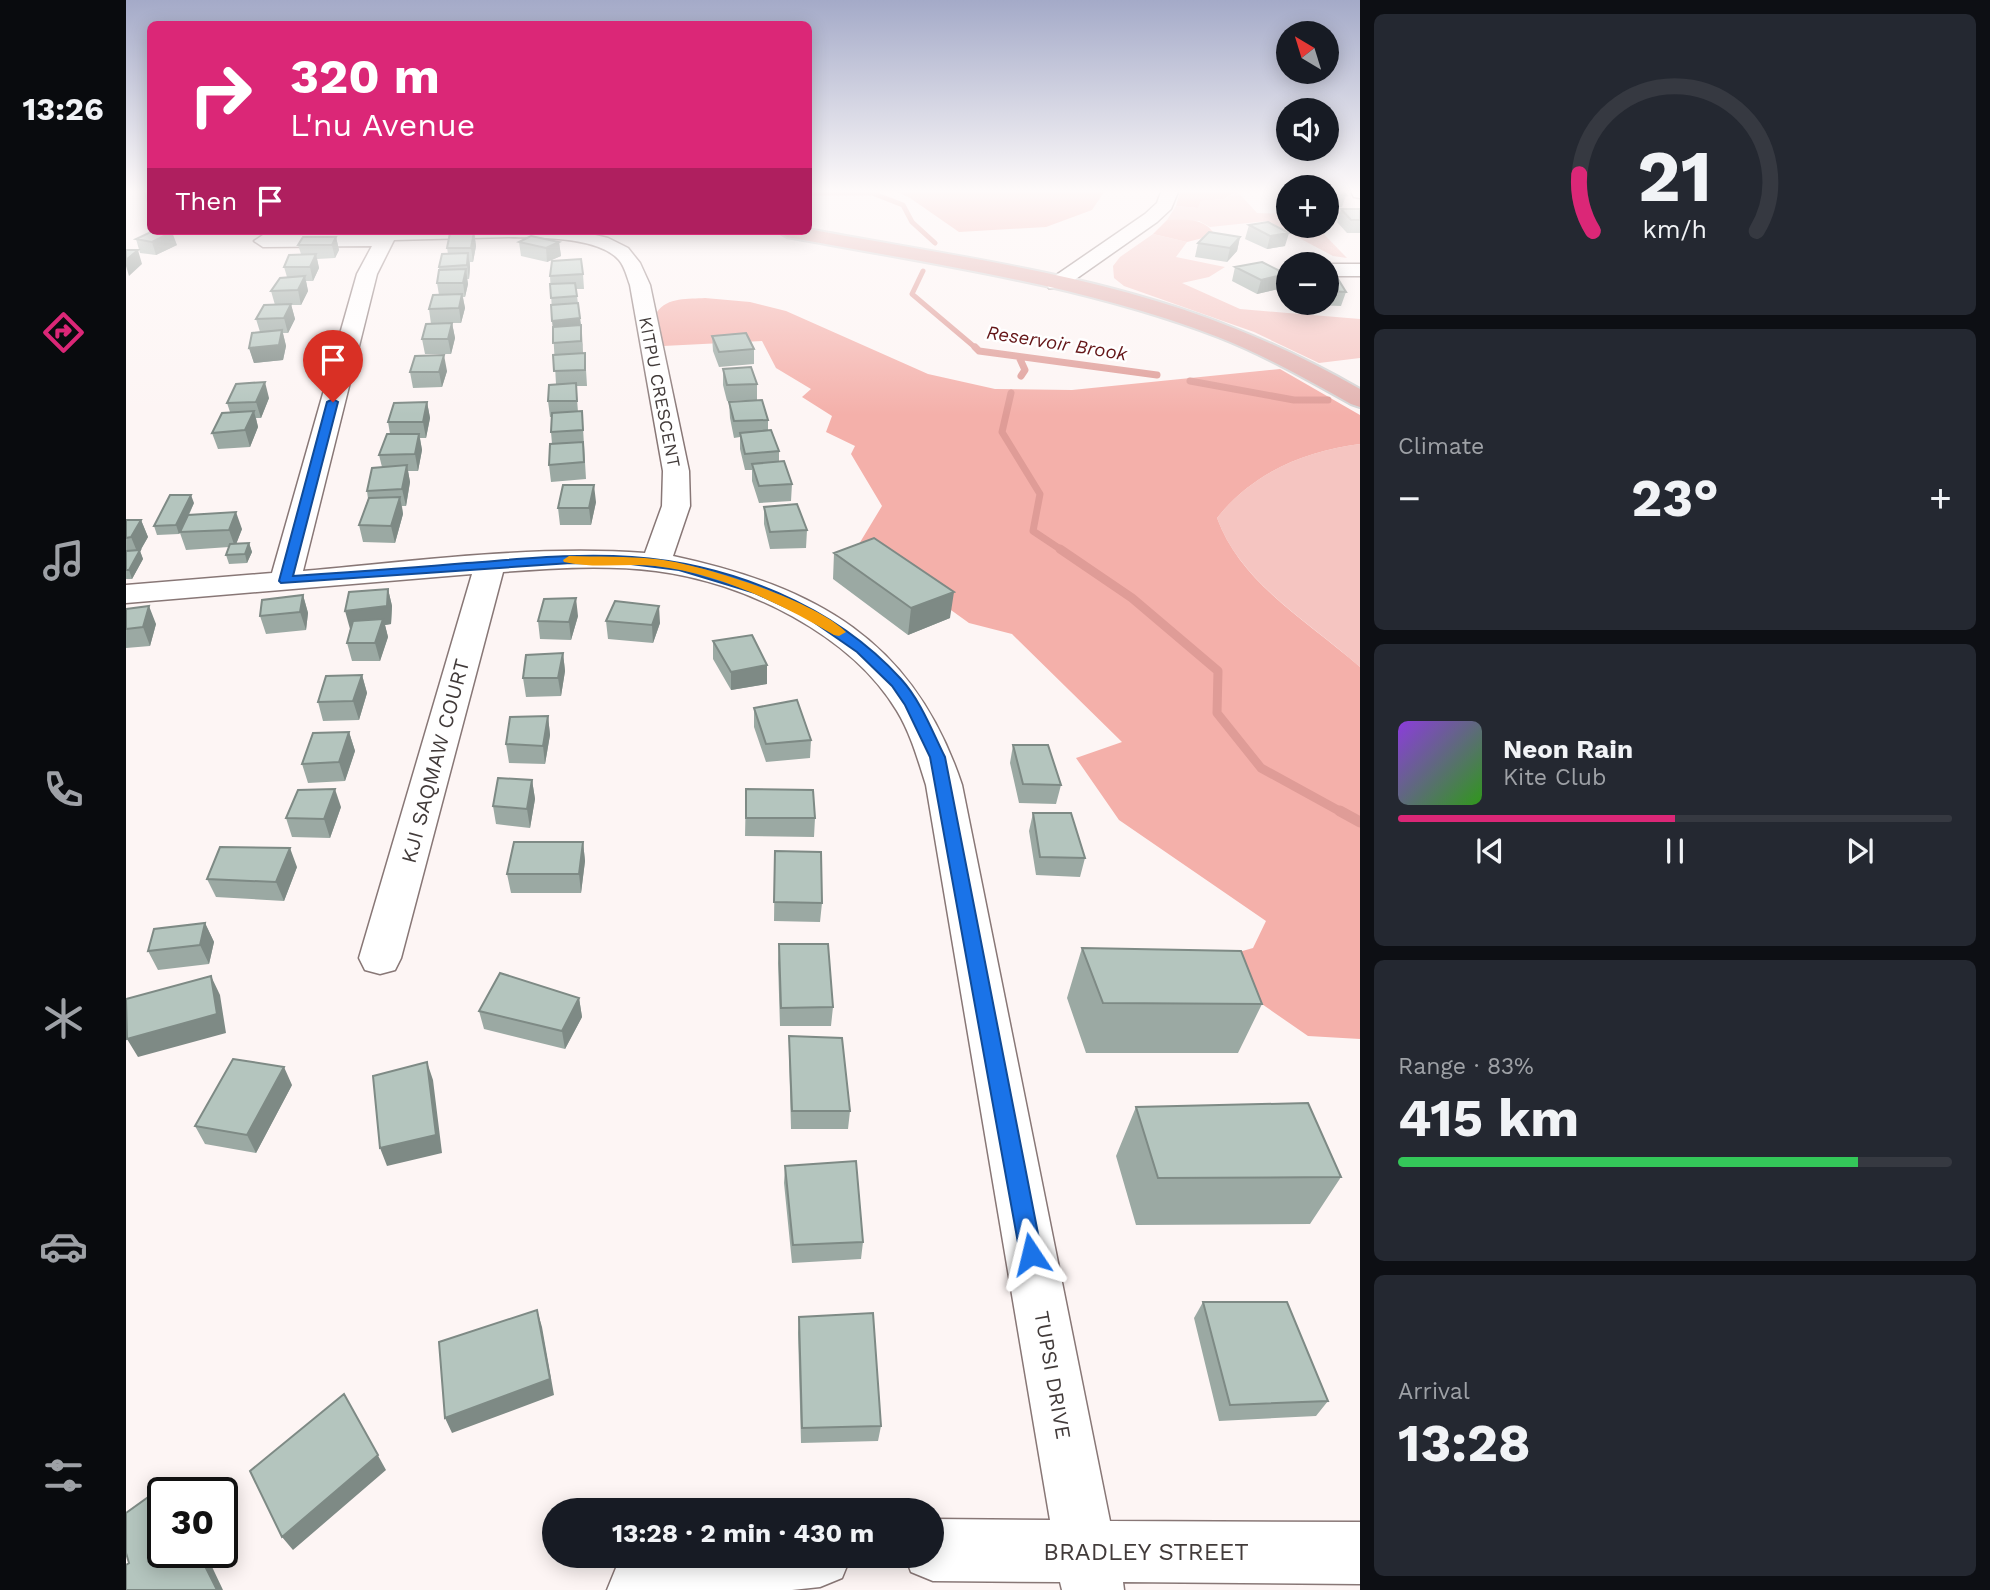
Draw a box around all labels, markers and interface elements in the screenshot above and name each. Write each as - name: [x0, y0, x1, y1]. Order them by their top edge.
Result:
- north arrow: [1276, 21, 1339, 84]
- map controls: [1276, 21, 1339, 315]
- text: 320 m: [290, 47, 440, 105]
- icon: right: [175, 49, 266, 140]
- text: 13:26: [22, 90, 104, 128]
- button: sound: [1276, 98, 1339, 161]
- text: L'nu Avenue: [290, 106, 475, 144]
- text: 21: [1638, 133, 1712, 219]
- button: +: [1276, 175, 1339, 238]
- icon: arrive: [251, 182, 289, 220]
- text: Then: [175, 186, 237, 216]
- text: km/h: [1643, 214, 1707, 243]
- button: −: [1276, 252, 1339, 315]
- icon: directions: [39, 308, 88, 357]
- street label: KITPU CRESCENT: [635, 315, 685, 469]
- water label: Reservoir Brook: [985, 321, 1130, 366]
- pin: [303, 330, 363, 402]
- icon: arrive: [314, 341, 352, 379]
- text: Climate: [1398, 433, 1484, 460]
- text: 23°: [1631, 468, 1719, 529]
- text: −: [1398, 476, 1421, 520]
- text: +: [1929, 476, 1952, 520]
- icon: music: [39, 536, 88, 585]
- street label: KJI SAQMAW COURT: [396, 656, 474, 866]
- text: Neon Rain: [1503, 734, 1633, 764]
- text: Kite Club: [1503, 764, 1606, 791]
- icon: phone: [39, 765, 88, 814]
- icon: previous: [1471, 832, 1509, 870]
- icon: pause: [1656, 832, 1694, 870]
- icon: next: [1841, 832, 1879, 870]
- icon: climate: [39, 994, 88, 1043]
- text: Range · 83%: [1398, 1053, 1534, 1080]
- text: 415 km: [1398, 1088, 1579, 1149]
- position arrow: [994, 1217, 1068, 1291]
- icon: car: [39, 1222, 88, 1271]
- street label: TUPSI DRIVE: [1029, 1309, 1077, 1441]
- text: Arrival: [1398, 1378, 1470, 1405]
- text: 13:28: [1398, 1413, 1531, 1474]
- icon: filters: [39, 1451, 88, 1500]
- speed limit sign: 30: [147, 1477, 238, 1568]
- text: 13:28 · 2 min · 430 m: [612, 1518, 874, 1548]
- street label: BRADLEY STREET: [1043, 1538, 1249, 1566]

